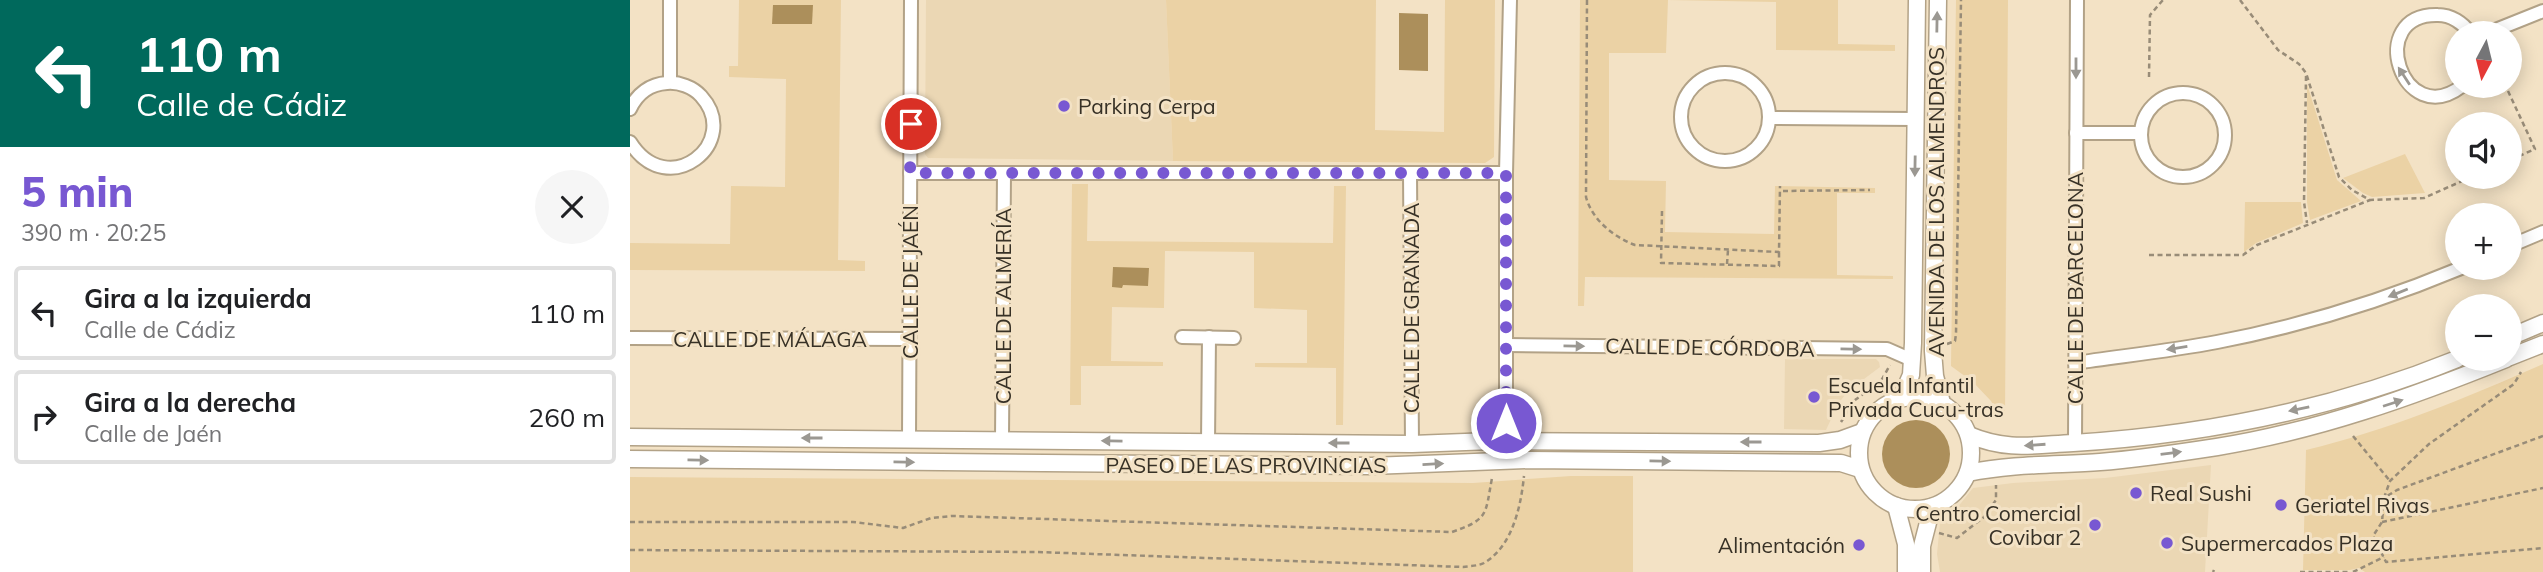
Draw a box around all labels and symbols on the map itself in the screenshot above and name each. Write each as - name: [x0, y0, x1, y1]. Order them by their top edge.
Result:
- one-way arrow: [1931, 10, 1943, 32]
- north arrow: [2445, 21, 2522, 98]
- street label: AVENIDA DE LOS ALMENDROS: [1923, 47, 1949, 357]
- one-way arrow: [2071, 57, 2082, 79]
- one-way arrow: [2398, 66, 2411, 86]
- place label: Parking Cerpa: [1078, 93, 1216, 119]
- pin: [881, 94, 941, 154]
- marker: Parking Cerpa: [1056, 98, 1072, 114]
- one-way arrow: [1909, 155, 1921, 177]
- street label: CALLE DE BARCELONA: [2062, 171, 2088, 404]
- street label: CALLE DE GRANADA: [1398, 202, 1424, 413]
- street label: CALLE DE JAÉN: [897, 205, 923, 359]
- street label: CALLE DE ALMERÍA: [990, 207, 1016, 404]
- one-way arrow: [2387, 288, 2408, 299]
- street label: CALLE DE MÁLAGA: [673, 326, 868, 352]
- street label: CALLE DE CÓRDOBA: [1605, 332, 1816, 362]
- one-way arrow: [1563, 340, 1585, 352]
- one-way arrow: [1840, 343, 1862, 355]
- one-way arrow: [2166, 343, 2188, 354]
- place label: Escuela Infantil Privada Cucu-tras: [1828, 372, 2004, 422]
- position arrow: [1469, 386, 1543, 460]
- marker: Escuela Infantil Privada Cucu-tras: [1806, 389, 1822, 405]
- one-way arrow: [2382, 397, 2403, 407]
- one-way arrow: [2288, 403, 2310, 414]
- one-way arrow: [801, 432, 823, 444]
- one-way arrow: [1101, 435, 1123, 446]
- one-way arrow: [1740, 436, 1762, 448]
- one-way arrow: [1328, 437, 1350, 449]
- one-way arrow: [2024, 440, 2046, 451]
- one-way arrow: [2160, 447, 2182, 458]
- street label: PASEO DE LAS PROVINCIAS: [1106, 452, 1386, 478]
- one-way arrow: [687, 454, 709, 466]
- one-way arrow: [893, 456, 915, 468]
- one-way arrow: [1649, 456, 1671, 467]
- one-way arrow: [1422, 459, 1444, 470]
- place label: Real Sushi: [2150, 480, 2252, 506]
- marker: Real Sushi: [2128, 485, 2144, 501]
- place label: Geriatel Rivas: [2295, 492, 2430, 518]
- marker: Geriatel Rivas: [2273, 497, 2289, 513]
- place label: Centro Comercial Covibar 2: [1915, 500, 2081, 550]
- marker: Centro Comercial Covibar 2: [2087, 517, 2103, 533]
- place label: Supermercados Plaza: [2181, 530, 2393, 556]
- place label: Alimentación: [1718, 532, 1845, 558]
- marker: Supermercados Plaza: [2159, 535, 2175, 551]
- marker: Alimentación: [1851, 537, 1867, 553]

